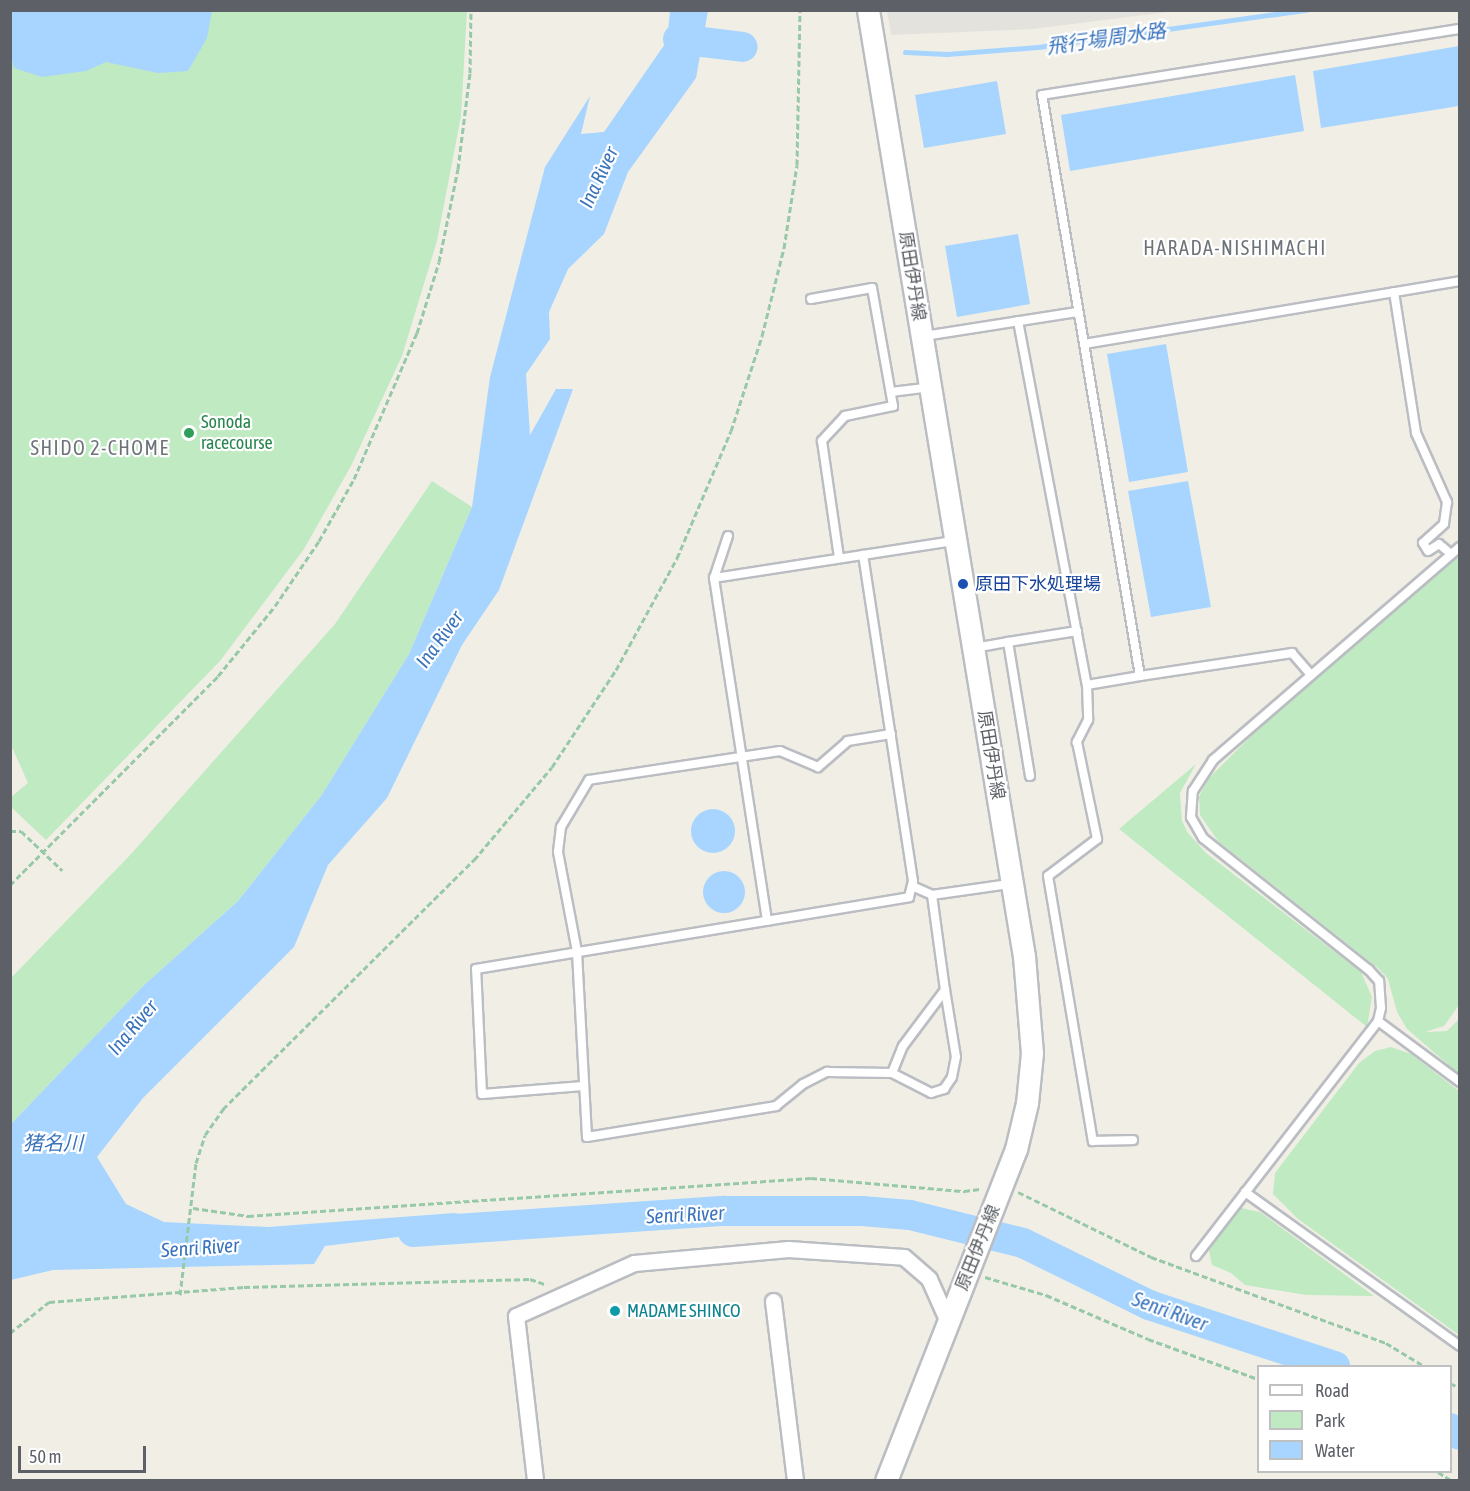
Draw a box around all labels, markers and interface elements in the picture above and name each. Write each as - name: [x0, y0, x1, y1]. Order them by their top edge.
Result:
- water label: 飛行場周水路: [1045, 18, 1167, 58]
- water label: Ina River: [574, 143, 622, 211]
- street label: 原田伊丹線: [894, 230, 930, 322]
- district label: HARADA-NISHIMACHI: [1143, 235, 1327, 259]
- place label: Sonoda racecourse: [201, 412, 273, 454]
- marker: Sonoda racecourse: [182, 426, 196, 440]
- district label: SHIDO 2-CHOME: [31, 435, 169, 459]
- place label: 原田下水処理場: [975, 573, 1101, 595]
- marker: 原田下水処理場: [956, 577, 970, 591]
- water label: Ina River: [410, 606, 468, 672]
- street label: 原田伊丹線: [973, 709, 1009, 801]
- water label: Ina River: [102, 995, 162, 1059]
- water label: 猪名川: [23, 1130, 83, 1154]
- water label: Senri River: [645, 1200, 725, 1228]
- street label: 原田伊丹線: [951, 1202, 1005, 1294]
- water label: Senri River: [160, 1232, 240, 1262]
- water label: Senri River: [1129, 1286, 1211, 1336]
- place label: MADAME SHINCO: [627, 1300, 740, 1322]
- marker: MADAME SHINCO: [608, 1304, 622, 1318]
- legend: [1257, 1365, 1452, 1473]
- text: Road: [1315, 1380, 1349, 1401]
- text: Park: [1315, 1410, 1345, 1431]
- scale bar: [21, 1434, 148, 1472]
- text: Water: [1315, 1440, 1354, 1461]
- text: 50 m: [29, 1446, 61, 1467]

